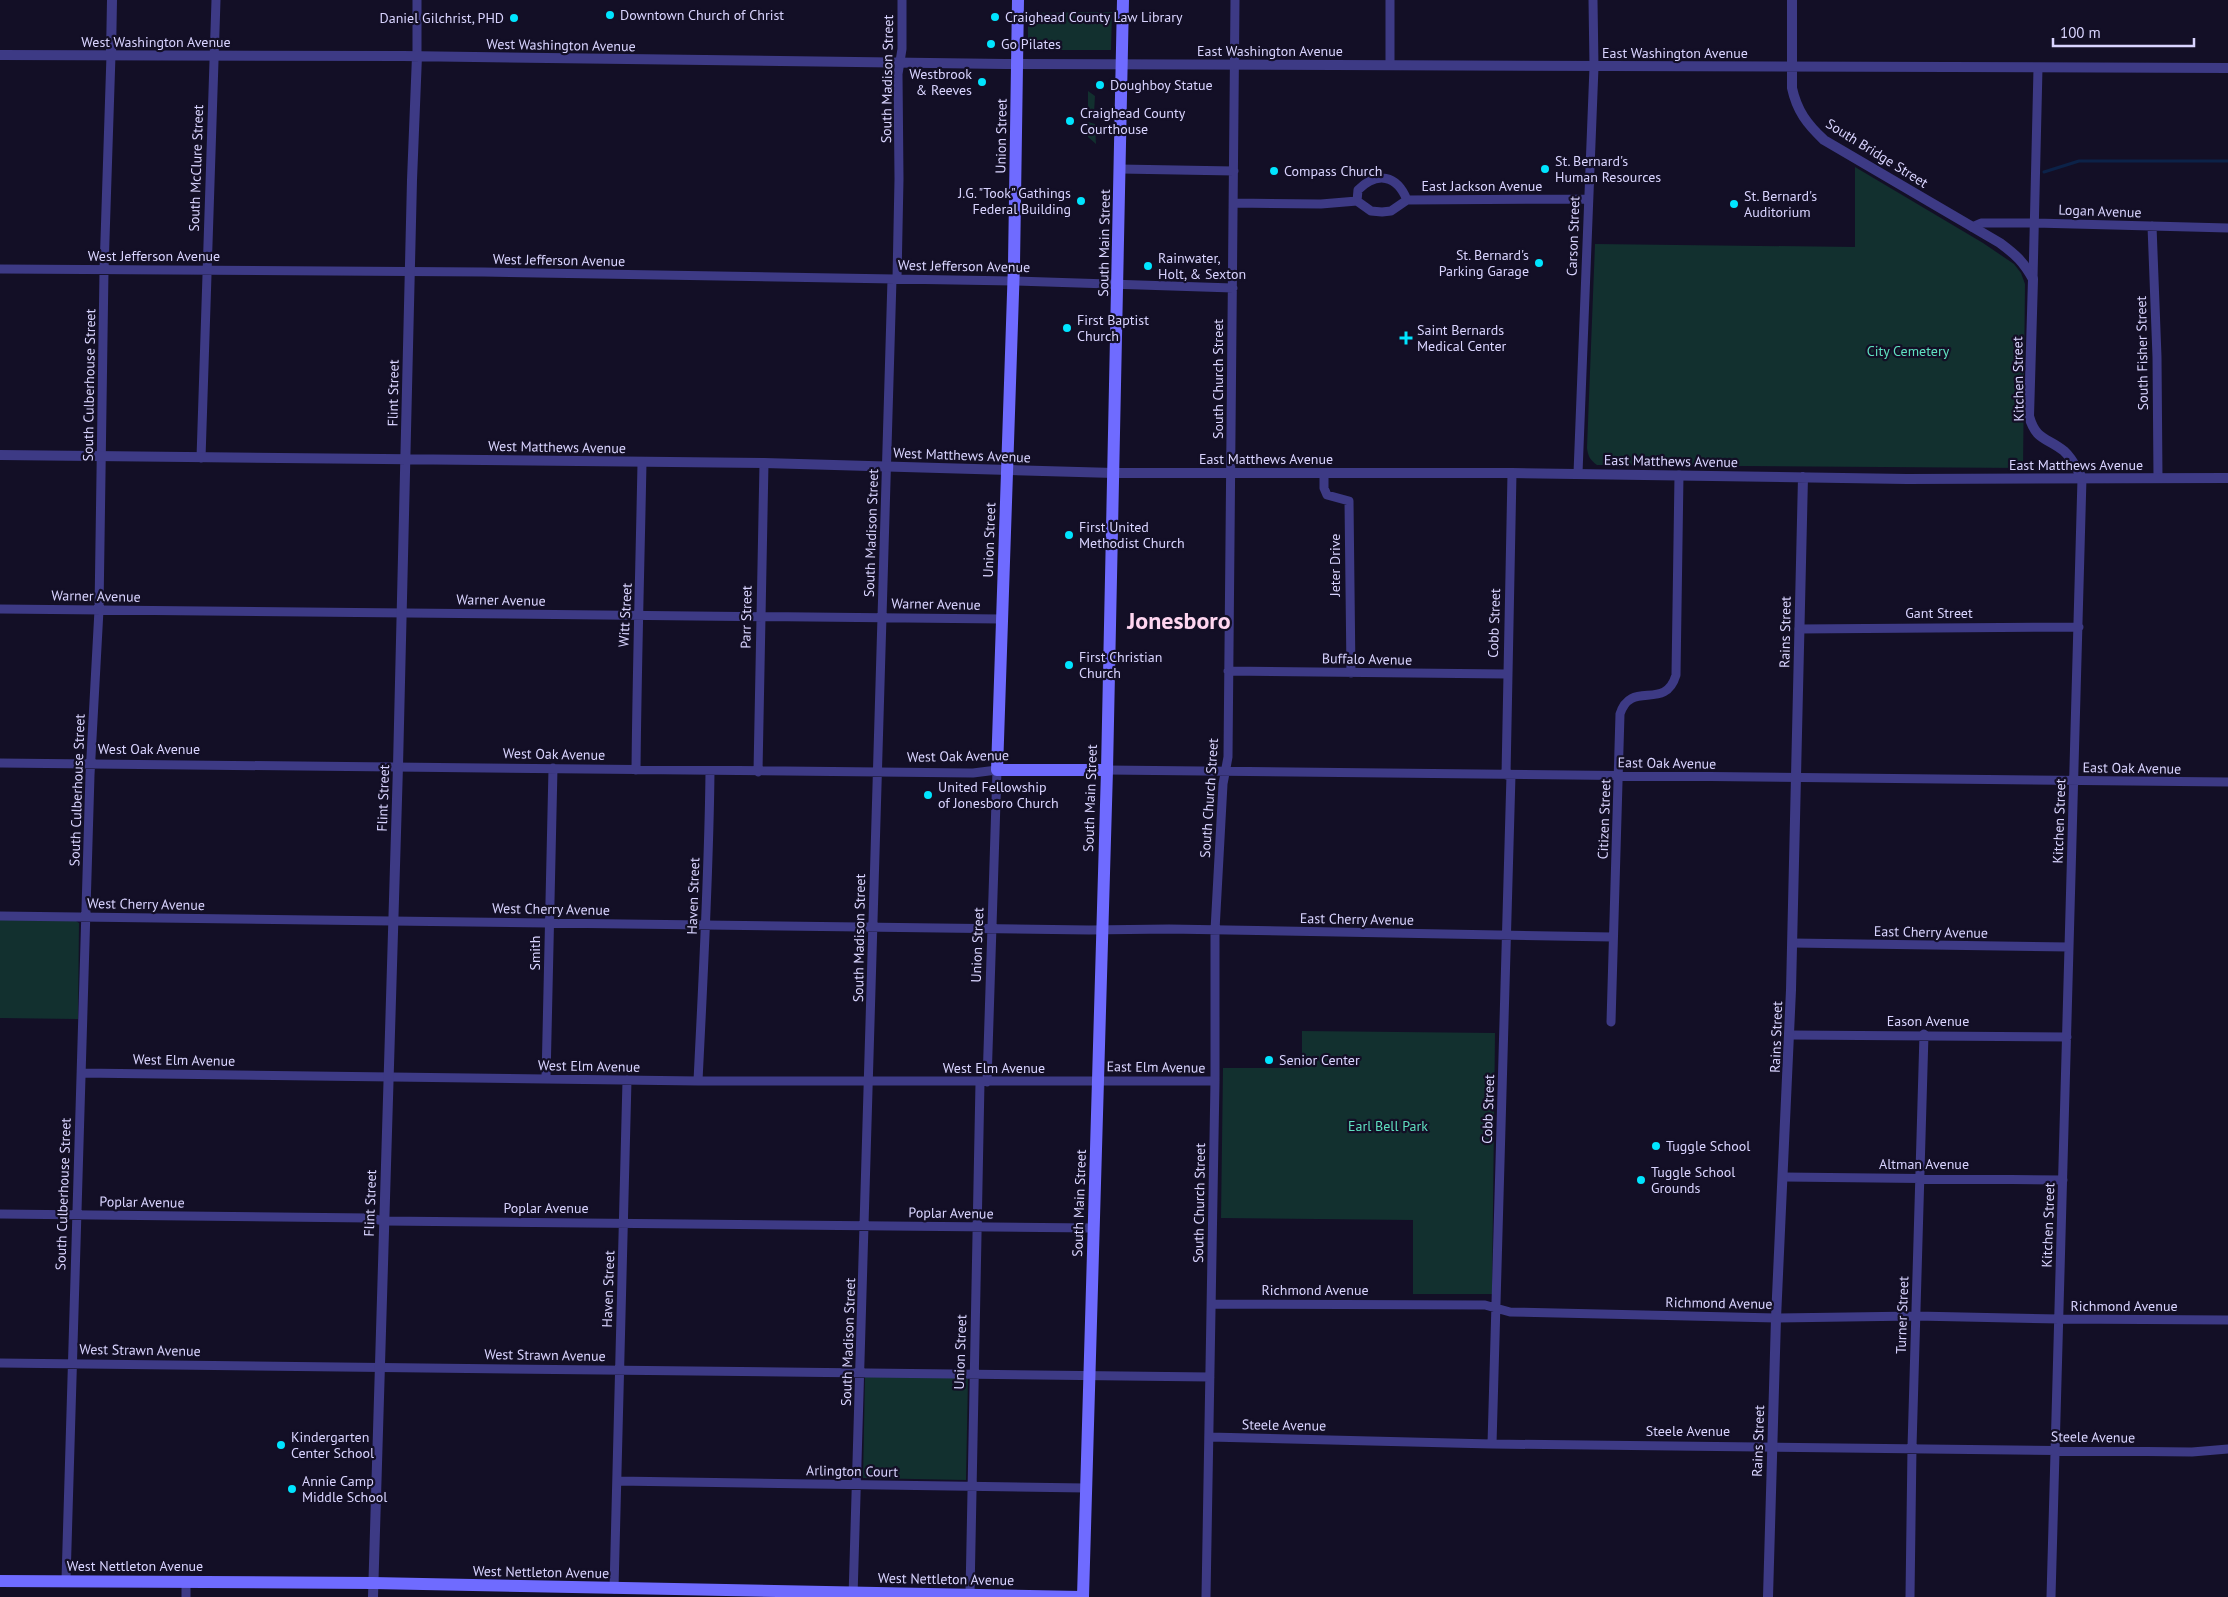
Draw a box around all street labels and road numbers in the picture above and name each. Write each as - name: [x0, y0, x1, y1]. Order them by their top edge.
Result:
- street label: South Madison Street: [877, 14, 897, 143]
- street label: West Washington Avenue: [81, 33, 231, 51]
- street label: West Washington Avenue: [486, 35, 636, 55]
- street label: East Washington Avenue: [1197, 42, 1343, 60]
- street label: East Washington Avenue: [1602, 44, 1748, 62]
- street label: Union Street: [991, 98, 1011, 174]
- street label: South McClure Street: [185, 104, 207, 232]
- street label: South Bridge Street: [1823, 114, 1932, 192]
- street label: East Jackson Avenue: [1422, 177, 1542, 195]
- street label: South Main Street: [1094, 189, 1114, 297]
- street label: Carson Street: [1563, 195, 1583, 276]
- street label: Logan Avenue: [2058, 201, 2142, 221]
- street label: West Jefferson Avenue: [88, 247, 220, 265]
- street label: West Jefferson Avenue: [493, 250, 625, 270]
- street label: West Jefferson Avenue: [898, 256, 1030, 276]
- street label: South Fisher Street: [2132, 295, 2152, 410]
- street label: South Culberhouse Street: [79, 308, 99, 461]
- street label: South Church Street: [1209, 319, 1227, 439]
- street label: Kitchen Street: [2008, 336, 2028, 422]
- street label: Flint Street: [383, 359, 403, 427]
- street label: West Matthews Avenue: [488, 437, 626, 457]
- street label: West Matthews Avenue: [893, 444, 1031, 466]
- street label: East Matthews Avenue: [1199, 450, 1333, 468]
- street label: East Matthews Avenue: [1604, 451, 1738, 471]
- street label: East Matthews Avenue: [2009, 456, 2143, 474]
- street label: South Madison Street: [860, 468, 882, 598]
- street label: Union Street: [979, 502, 999, 578]
- street label: Jeter Drive: [1326, 534, 1344, 597]
- street label: Witt Street: [614, 582, 636, 648]
- street label: Parr Street: [736, 585, 756, 649]
- street label: Warner Avenue: [51, 586, 141, 606]
- street label: Cobb Street: [1484, 588, 1504, 658]
- street label: Warner Avenue: [456, 590, 546, 610]
- street label: Warner Avenue: [891, 594, 981, 614]
- street label: Rains Street: [1775, 596, 1795, 668]
- street label: Gant Street: [1905, 604, 1973, 622]
- street label: Buffalo Avenue: [1322, 649, 1412, 669]
- street label: South Culberhouse Street: [65, 713, 89, 867]
- street label: South Church Street: [1196, 737, 1222, 859]
- street label: West Oak Avenue: [98, 740, 200, 758]
- street label: West Oak Avenue: [503, 744, 605, 764]
- street label: South Main Street: [1079, 744, 1101, 852]
- street label: West Oak Avenue: [907, 746, 1009, 766]
- street label: East Oak Avenue: [1618, 753, 1716, 773]
- street label: East Oak Avenue: [2083, 758, 2181, 778]
- street label: Flint Street: [373, 764, 393, 832]
- street label: Citizen Street: [1594, 778, 1614, 860]
- street label: Kitchen Street: [2049, 778, 2069, 864]
- street label: Haven Street: [683, 857, 703, 935]
- street label: South Madison Street: [849, 873, 869, 1002]
- street label: West Cherry Avenue: [87, 894, 205, 914]
- street label: West Cherry Avenue: [492, 899, 610, 919]
- street label: Union Street: [967, 907, 987, 983]
- street label: East Cherry Avenue: [1300, 909, 1414, 929]
- street label: East Cherry Avenue: [1874, 922, 1988, 942]
- street label: Smith: [526, 936, 544, 970]
- street label: Rains Street: [1766, 1000, 1786, 1073]
- street label: Eason Avenue: [1887, 1012, 1969, 1030]
- street label: West Elm Avenue: [133, 1050, 235, 1070]
- street label: West Elm Avenue: [538, 1056, 640, 1076]
- street label: East Elm Avenue: [1106, 1057, 1206, 1077]
- street label: West Elm Avenue: [943, 1059, 1045, 1077]
- street label: Cobb Street: [1478, 1074, 1498, 1144]
- street label: South Culberhouse Street: [51, 1117, 75, 1271]
- street label: South Church Street: [1189, 1143, 1209, 1263]
- street label: South Main Street: [1068, 1149, 1090, 1257]
- street label: Altman Avenue: [1879, 1155, 1969, 1173]
- street label: Flint Street: [360, 1169, 380, 1237]
- street label: Kitchen Street: [2038, 1182, 2058, 1268]
- street label: Poplar Avenue: [99, 1192, 185, 1212]
- street label: Poplar Avenue: [503, 1199, 589, 1217]
- street label: Poplar Avenue: [908, 1203, 994, 1223]
- street label: Haven Street: [598, 1250, 618, 1328]
- street label: Turner Street: [1892, 1276, 1912, 1354]
- street label: South Madison Street: [837, 1277, 859, 1407]
- street label: Richmond Avenue: [1261, 1281, 1369, 1299]
- street label: Richmond Avenue: [1665, 1293, 1773, 1313]
- street label: Richmond Avenue: [2070, 1297, 2178, 1315]
- street label: Union Street: [950, 1314, 970, 1390]
- street label: West Strawn Avenue: [79, 1340, 201, 1360]
- street label: West Strawn Avenue: [484, 1345, 606, 1365]
- street label: Rains Street: [1748, 1404, 1768, 1477]
- street label: Steele Avenue: [1242, 1415, 1326, 1435]
- street label: Steele Avenue: [1646, 1422, 1730, 1440]
- street label: Steele Avenue: [2051, 1427, 2135, 1447]
- street label: Arlington Court: [806, 1461, 898, 1481]
- street label: West Nettleton Avenue: [67, 1557, 203, 1575]
- street label: West Nettleton Avenue: [473, 1562, 609, 1582]
- street label: West Nettleton Avenue: [878, 1569, 1014, 1589]

